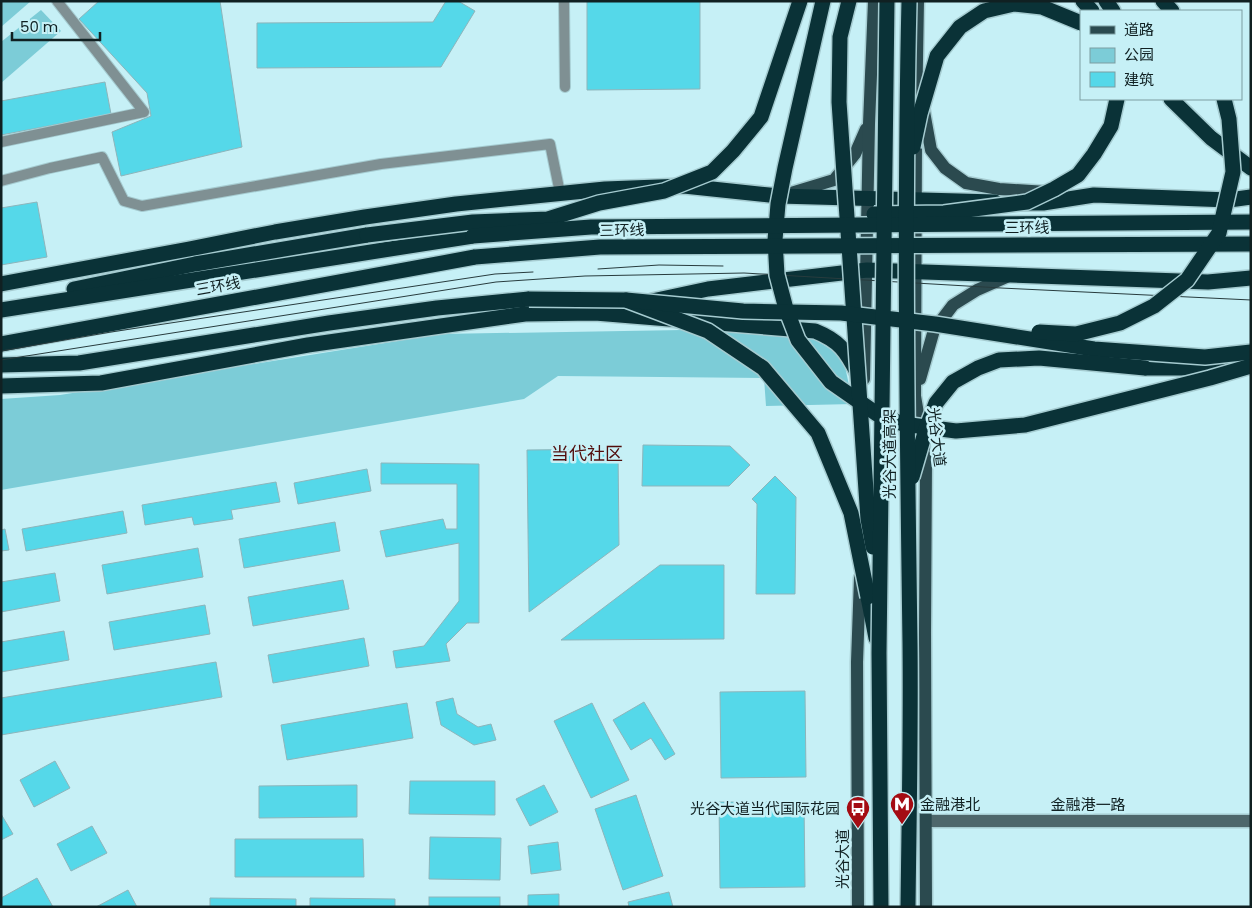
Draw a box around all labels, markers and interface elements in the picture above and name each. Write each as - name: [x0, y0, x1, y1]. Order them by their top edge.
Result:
- scale bar: [12, 10, 100, 42]
- legend: [1080, 10, 1242, 100]
- text: 50 m: [20, 16, 58, 37]
- text: 道路: [1124, 19, 1154, 40]
- text: 公园: [1124, 44, 1154, 65]
- text: 建筑: [1124, 69, 1154, 90]
- street label: 三环线: [1004, 217, 1050, 238]
- street label: 三环线: [599, 219, 645, 241]
- street label: 三环线: [194, 272, 242, 300]
- street label: 光谷大道: [923, 406, 951, 468]
- street label: 光谷大道高架: [879, 409, 900, 499]
- district label: 当代社区: [551, 441, 623, 466]
- metro station icon: 金融港北: [889, 791, 915, 825]
- place label: 金融港北: [920, 794, 980, 815]
- street label: 金融港一路: [1050, 794, 1126, 815]
- bus stop icon: 光谷大道当代国际花园: [845, 795, 871, 829]
- place label: 光谷大道当代国际花园: [690, 798, 840, 819]
- street label: 光谷大道: [832, 829, 853, 889]

